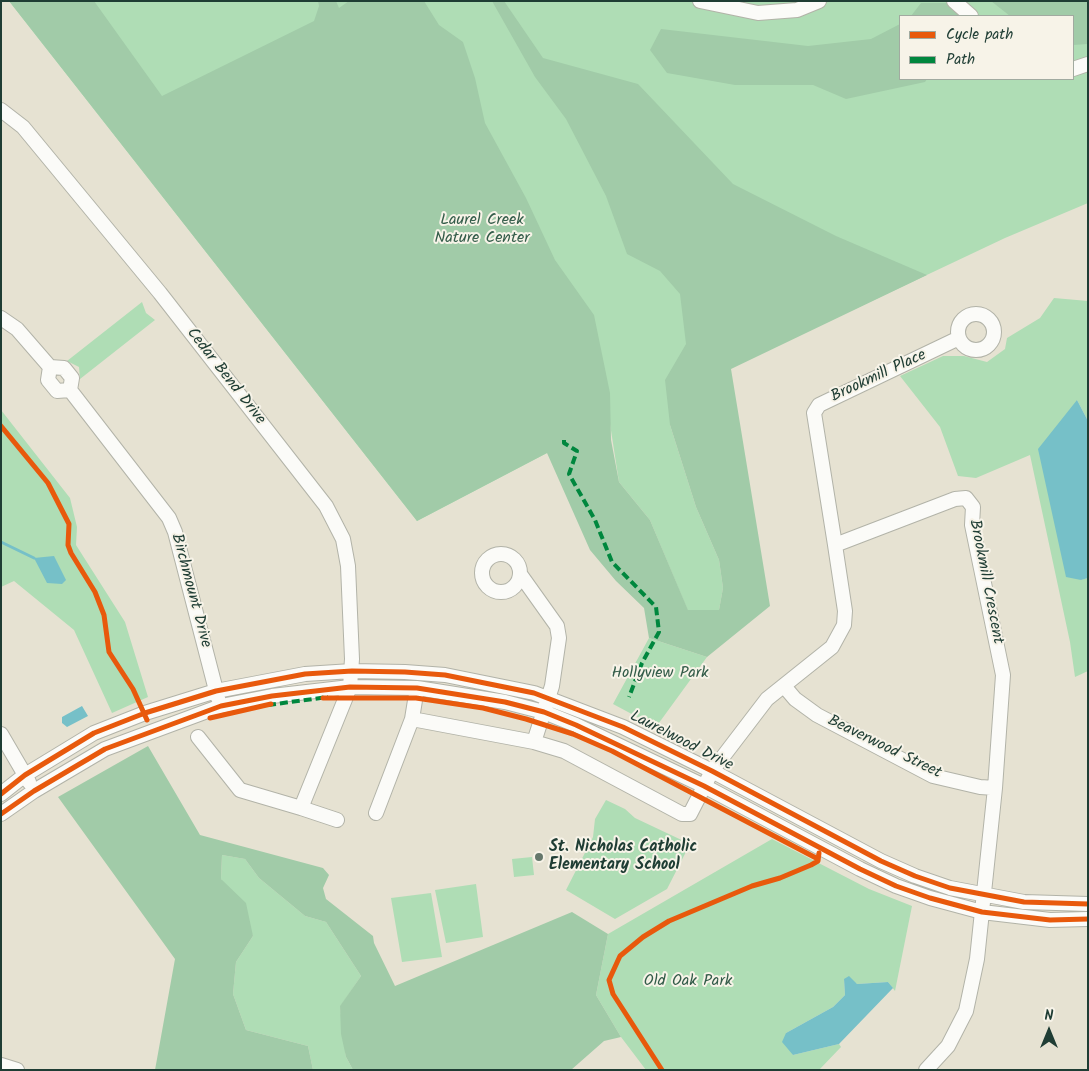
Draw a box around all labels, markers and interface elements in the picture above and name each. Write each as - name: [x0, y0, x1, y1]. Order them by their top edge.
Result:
- legend: [899, 15, 1074, 80]
- text: Cycle path: [946, 23, 1013, 47]
- text: Path: [946, 48, 975, 72]
- park label: Laurel Creek Nature Center: [434, 211, 530, 249]
- street label: Cedar Bend Drive: [181, 325, 269, 429]
- street label: Brookmill Place: [828, 347, 930, 407]
- street label: Brookmill Crescent: [964, 518, 1006, 646]
- street label: Birchmount Drive: [166, 532, 214, 650]
- park label: Hollyview Park: [611, 664, 709, 684]
- street label: Laurelwood Drive: [626, 708, 736, 776]
- street label: Beaverwood Street: [824, 712, 944, 784]
- place label: St. Nicholas Catholic Elementary School: [549, 838, 697, 876]
- marker: St. Nicholas Catholic Elementary School: [533, 851, 545, 863]
- park label: Old Oak Park: [644, 972, 732, 992]
- text: N: [1045, 1005, 1053, 1027]
- north arrow: [1024, 1006, 1074, 1056]

